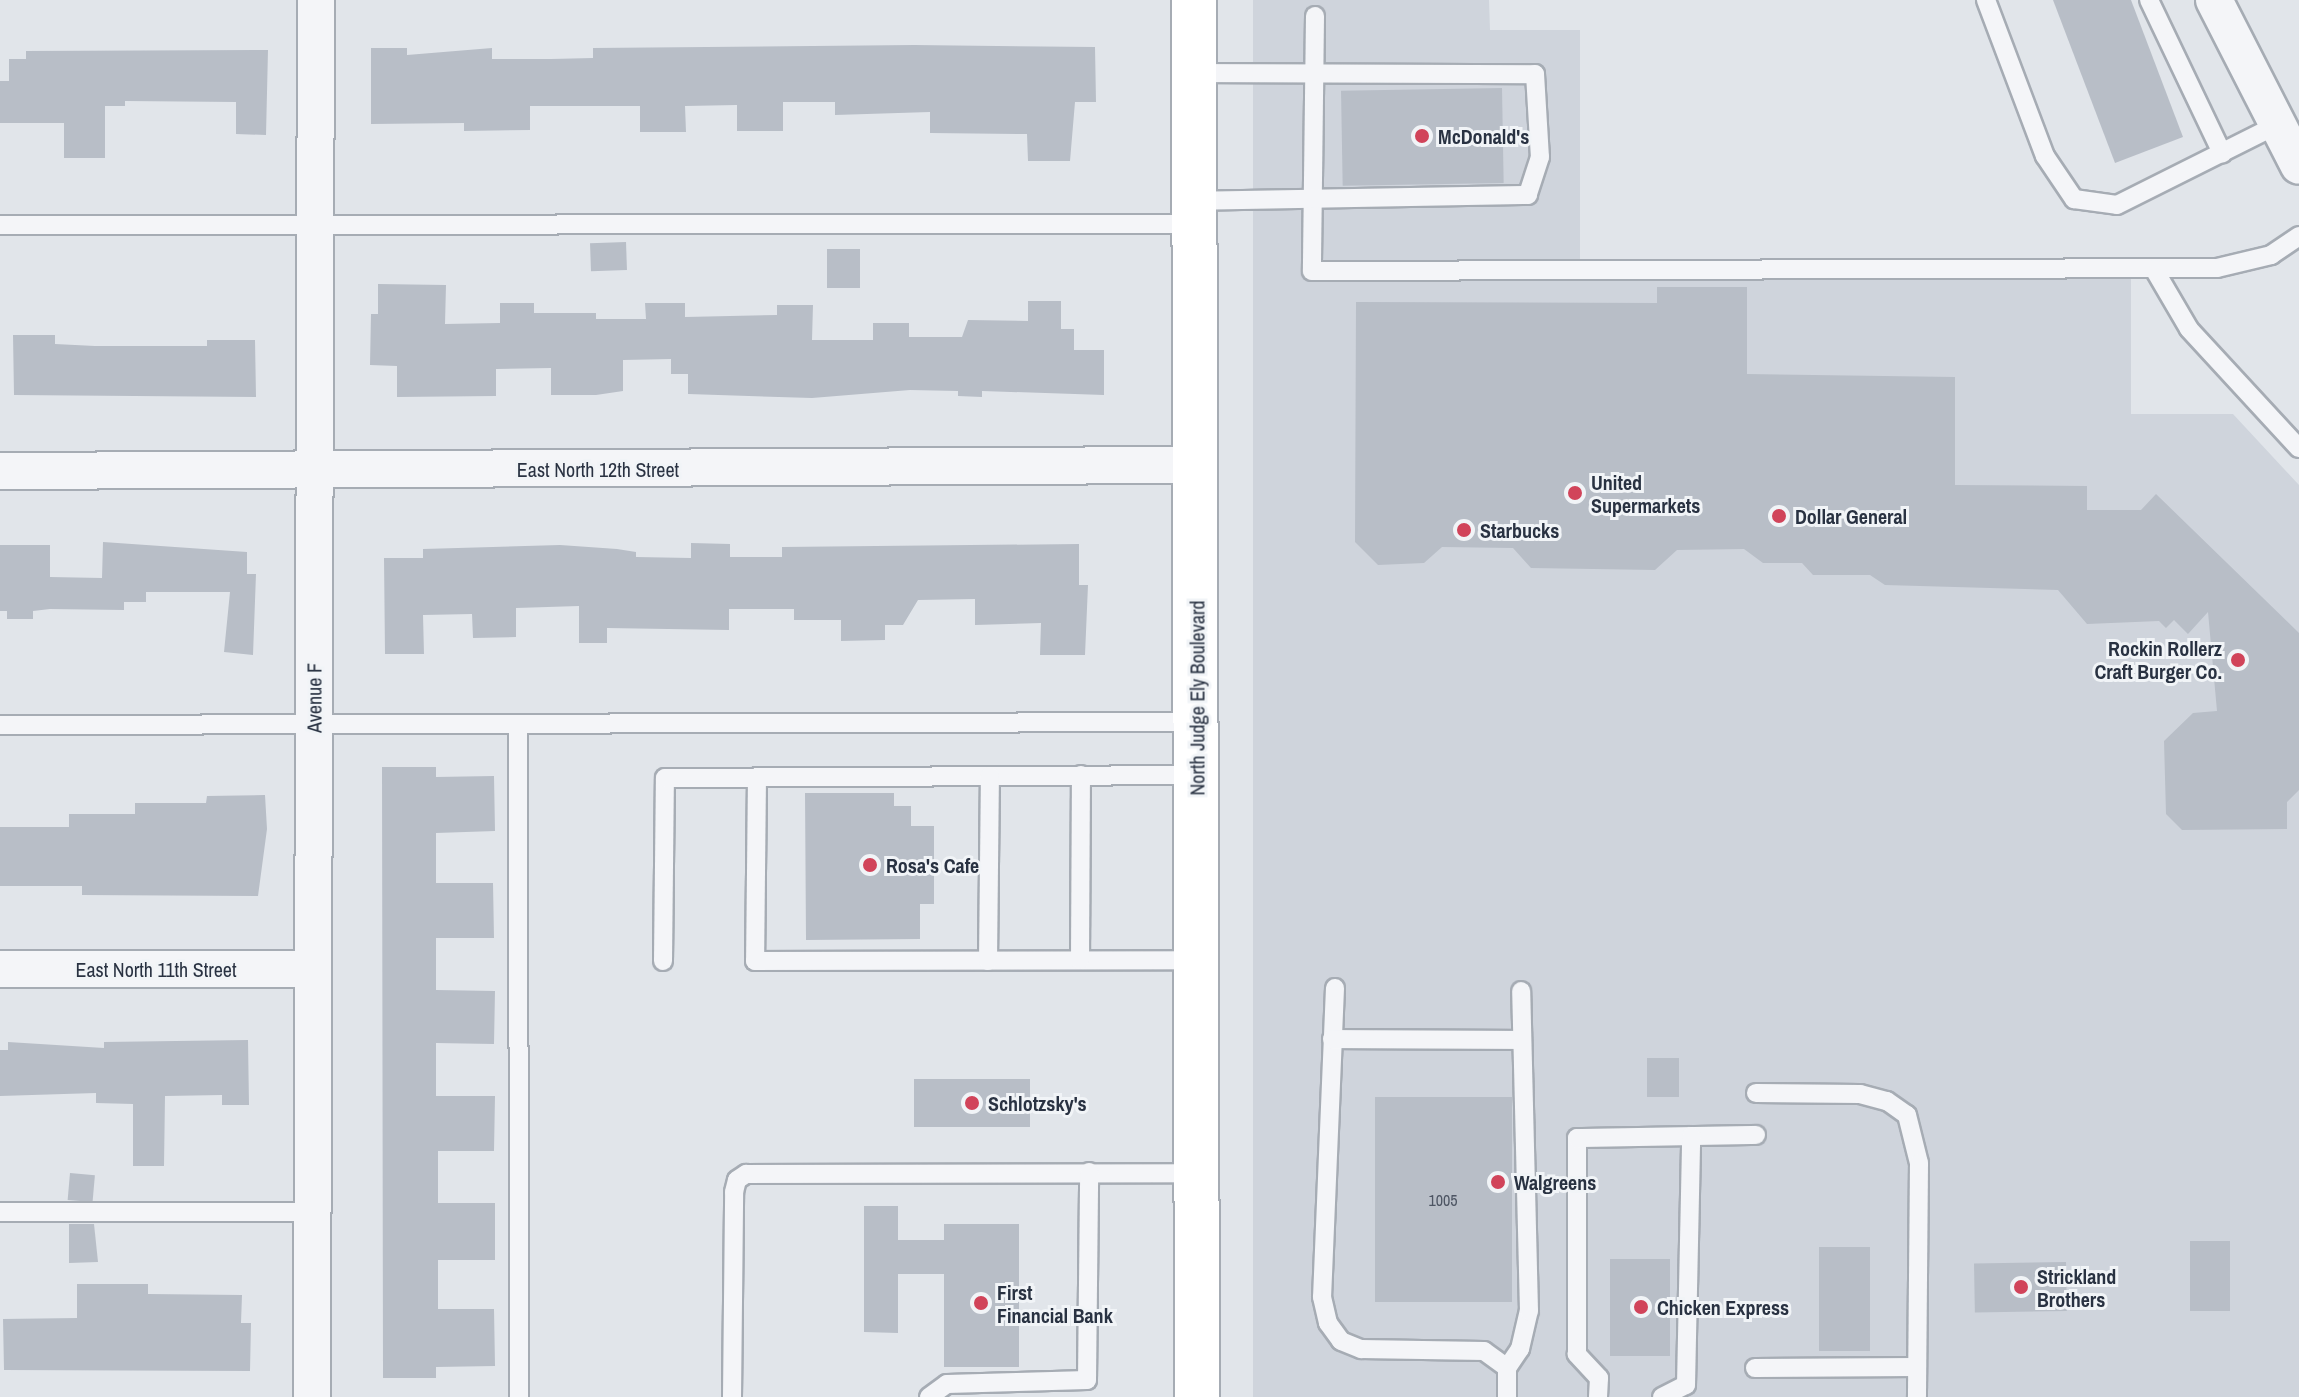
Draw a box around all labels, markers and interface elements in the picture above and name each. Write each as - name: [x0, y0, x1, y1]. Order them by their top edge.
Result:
- place label: McDonald's: [1438, 124, 1529, 148]
- marker: McDonald's: [1413, 127, 1431, 145]
- street label: East North 12th Street: [517, 457, 679, 481]
- place label: United Supermarkets: [1591, 470, 1700, 517]
- marker: United Supermarkets: [1566, 484, 1584, 502]
- place label: Dollar General: [1795, 504, 1907, 528]
- marker: Dollar General: [1770, 507, 1788, 525]
- place label: Starbucks: [1480, 518, 1559, 542]
- marker: Starbucks: [1455, 521, 1473, 539]
- street label: North Judge Ely Boulevard: [1185, 600, 1209, 796]
- place label: Rockin Rollerz Craft Burger Co.: [2094, 636, 2222, 683]
- marker: Rockin Rollerz Craft Burger Co.: [2229, 651, 2247, 669]
- street label: Avenue F: [302, 663, 326, 733]
- place label: Rosa's Cafe: [886, 853, 979, 877]
- marker: Rosa's Cafe: [861, 856, 879, 874]
- street label: East North 11th Street: [75, 957, 237, 981]
- place label: Schlotzsky's: [988, 1091, 1087, 1115]
- marker: Schlotzsky's: [963, 1094, 981, 1112]
- place label: Walgreens: [1514, 1170, 1596, 1194]
- marker: Walgreens: [1489, 1173, 1507, 1191]
- house number: 1005: [1428, 1190, 1458, 1210]
- place label: Strickland Brothers: [2037, 1264, 2116, 1311]
- marker: Strickland Brothers: [2012, 1278, 2030, 1296]
- place label: First Financial Bank: [997, 1280, 1113, 1327]
- marker: First Financial Bank: [972, 1294, 990, 1312]
- place label: Chicken Express: [1657, 1295, 1789, 1319]
- marker: Chicken Express: [1632, 1298, 1650, 1316]

